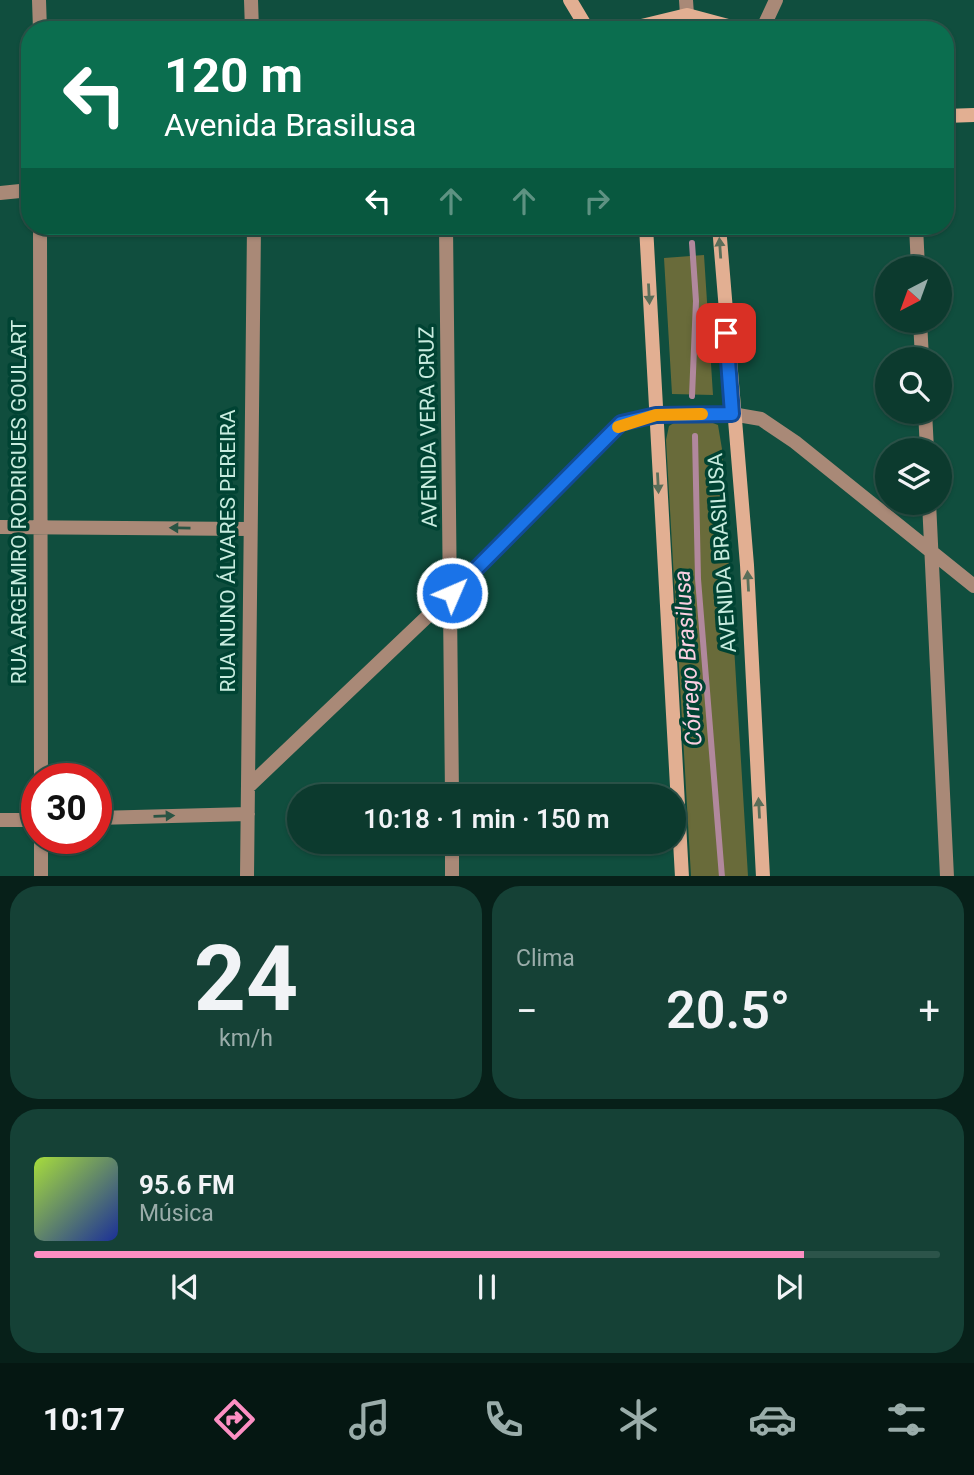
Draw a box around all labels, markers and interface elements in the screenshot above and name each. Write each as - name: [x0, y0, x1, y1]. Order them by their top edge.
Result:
- text: 120 m: [164, 47, 303, 104]
- icon: left: [49, 49, 140, 140]
- text: Avenida Brasilusa: [164, 106, 416, 144]
- icon: left: [359, 182, 397, 220]
- icon: ahead: [432, 182, 470, 220]
- icon: ahead: [505, 182, 543, 220]
- icon: right: [578, 182, 616, 220]
- one-way arrow: [715, 237, 726, 259]
- north arrow: [875, 256, 952, 332]
- map controls: [875, 256, 952, 515]
- one-way arrow: [644, 283, 655, 305]
- pin: [696, 303, 756, 363]
- icon: arrive: [707, 314, 745, 352]
- street label: RUA ARGEMIRO RODRIGUES GOULART: [7, 319, 31, 684]
- street label: AVENIDA VERA CRUZ: [414, 326, 442, 528]
- button: search: [875, 347, 952, 424]
- street label: RUA NUNO ÁLVARES PEREIRA: [216, 409, 240, 692]
- button: layers: [875, 438, 952, 515]
- street label: AVENIDA BRASILUSA: [703, 452, 741, 653]
- one-way arrow: [653, 472, 664, 494]
- one-way arrow: [169, 522, 191, 534]
- position arrow: [415, 556, 489, 630]
- water label: Córrego Brasilusa: [668, 569, 708, 747]
- one-way arrow: [742, 570, 753, 592]
- speed limit sign: 30: [21, 763, 112, 854]
- one-way arrow: [754, 797, 765, 819]
- text: 10:18 · 1 min · 150 m: [363, 804, 610, 834]
- one-way arrow: [154, 811, 176, 822]
- text: 24: [194, 926, 298, 1032]
- text: Clima: [516, 945, 575, 972]
- text: 20.5°: [666, 980, 790, 1041]
- text: −: [516, 989, 538, 1033]
- text: +: [918, 989, 940, 1033]
- text: km/h: [219, 1025, 273, 1052]
- text: 95.6 FM: [139, 1170, 235, 1200]
- text: Música: [139, 1200, 214, 1227]
- icon: previous: [166, 1268, 204, 1306]
- icon: pause: [468, 1268, 506, 1306]
- icon: next: [770, 1268, 808, 1306]
- icon: directions: [210, 1395, 259, 1444]
- icon: music: [345, 1395, 394, 1444]
- icon: phone: [479, 1395, 528, 1444]
- icon: climate: [614, 1395, 663, 1444]
- icon: car: [748, 1395, 797, 1444]
- icon: filters: [882, 1395, 931, 1444]
- text: 10:17: [43, 1400, 125, 1438]

